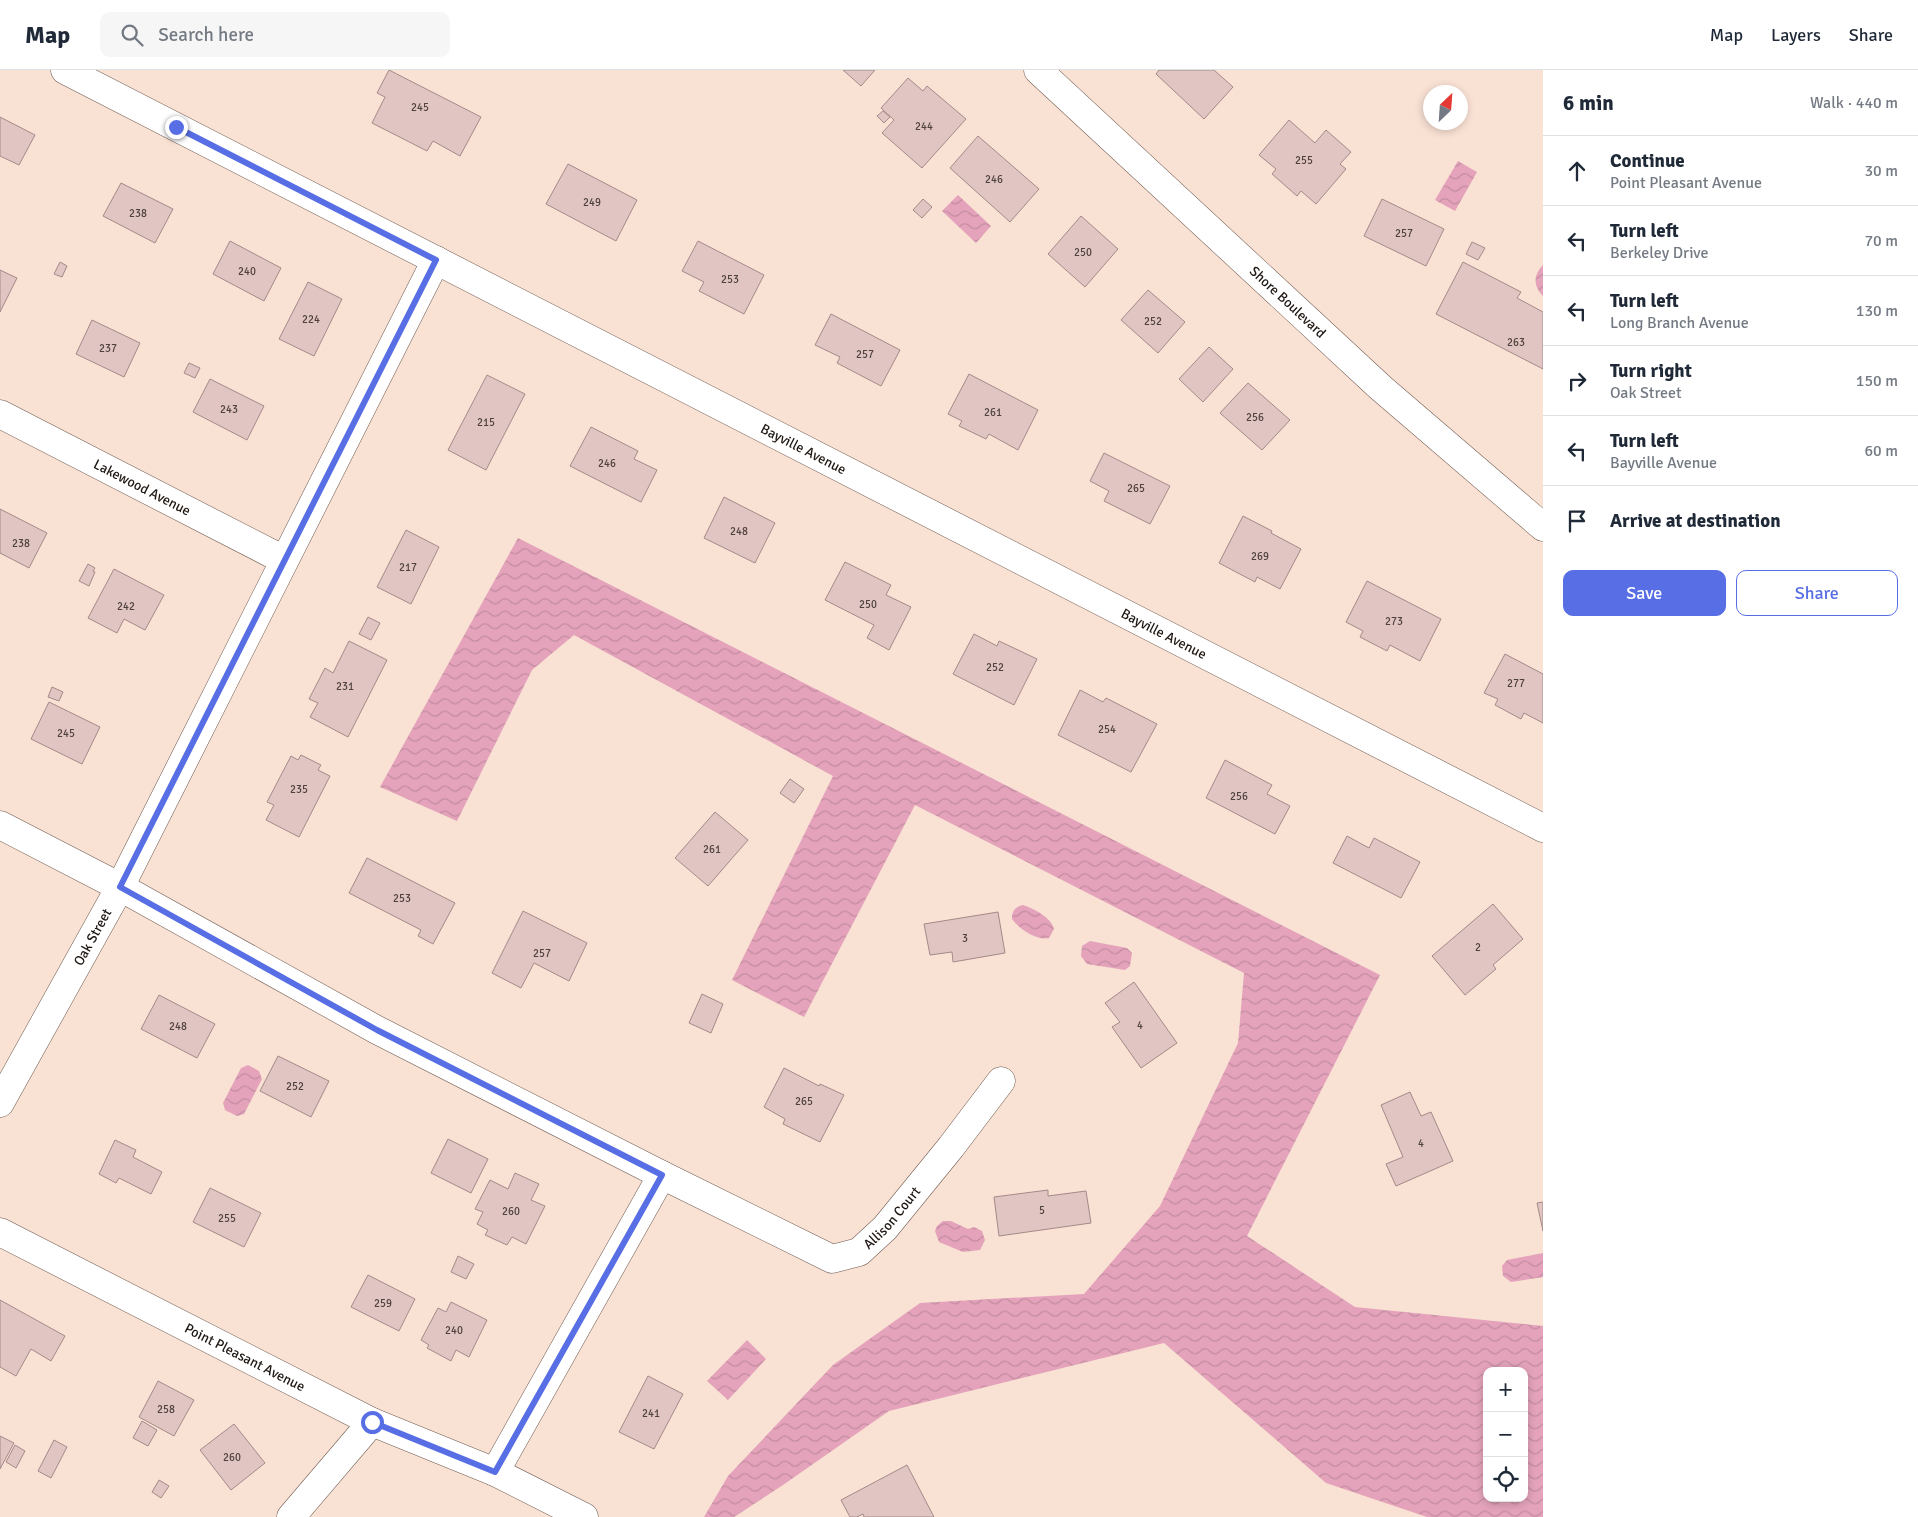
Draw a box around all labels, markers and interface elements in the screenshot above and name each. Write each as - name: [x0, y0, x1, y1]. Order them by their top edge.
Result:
- search box: [100, 12, 450, 57]
- text: Map: [25, 20, 70, 50]
- icon: search: [118, 21, 146, 49]
- text: Search here: [158, 23, 254, 47]
- text: Map: [1710, 24, 1743, 46]
- text: Layers: [1771, 24, 1821, 46]
- text: Share: [1849, 24, 1893, 46]
- north arrow: [1423, 85, 1468, 130]
- text: 6 min: [1563, 90, 1614, 116]
- text: Walk · 440 m: [1810, 93, 1898, 113]
- house number: 245: [411, 101, 429, 114]
- route end: [165, 116, 188, 139]
- house number: 244: [915, 120, 933, 133]
- text: Continue: [1610, 149, 1685, 173]
- house number: 255: [1295, 154, 1313, 167]
- icon: ahead: [1563, 157, 1591, 185]
- text: 30 m: [1864, 161, 1898, 181]
- house number: 246: [985, 173, 1003, 186]
- text: Point Pleasant Avenue: [1610, 173, 1762, 193]
- house number: 249: [583, 196, 601, 209]
- house number: 238: [129, 207, 147, 220]
- text: Turn left: [1610, 219, 1679, 243]
- house number: 257: [1395, 227, 1413, 240]
- icon: left: [1563, 227, 1591, 255]
- text: 70 m: [1864, 231, 1898, 251]
- text: Berkeley Drive: [1610, 243, 1708, 263]
- house number: 250: [1074, 246, 1092, 259]
- street label: Shore Boulevard: [1246, 262, 1330, 341]
- house number: 240: [238, 265, 256, 278]
- house number: 253: [721, 273, 739, 286]
- text: Turn left: [1610, 289, 1679, 313]
- icon: left: [1563, 297, 1591, 325]
- text: 130 m: [1856, 301, 1898, 321]
- house number: 224: [302, 313, 320, 326]
- text: Long Branch Avenue: [1610, 313, 1749, 333]
- house number: 252: [1144, 315, 1162, 328]
- house number: 263: [1507, 336, 1525, 349]
- house number: 237: [99, 342, 117, 355]
- house number: 257: [856, 348, 874, 361]
- text: Turn right: [1610, 359, 1692, 383]
- icon: right: [1563, 367, 1591, 395]
- text: 150 m: [1856, 371, 1898, 391]
- text: Oak Street: [1610, 383, 1682, 403]
- house number: 243: [220, 403, 238, 416]
- house number: 261: [984, 406, 1002, 419]
- house number: 256: [1246, 411, 1264, 424]
- house number: 215: [477, 416, 495, 429]
- street label: Bayville Avenue: [758, 420, 849, 478]
- text: Turn left: [1610, 429, 1679, 453]
- icon: left: [1563, 437, 1591, 465]
- text: 60 m: [1864, 441, 1898, 461]
- text: Bayville Avenue: [1610, 453, 1717, 473]
- street label: Lakewood Avenue: [91, 455, 194, 519]
- house number: 246: [598, 457, 616, 470]
- house number: 265: [1127, 482, 1145, 495]
- icon: arrive: [1563, 507, 1591, 535]
- text: Arrive at destination: [1610, 509, 1781, 533]
- house number: 248: [730, 525, 748, 538]
- house number: 238: [12, 537, 30, 550]
- house number: 269: [1251, 550, 1269, 563]
- house number: 217: [399, 561, 417, 574]
- button: Save: [1563, 570, 1726, 616]
- button: Share: [1736, 570, 1898, 616]
- house number: 250: [859, 598, 877, 611]
- house number: 242: [117, 600, 135, 613]
- street label: Bayville Avenue: [1118, 605, 1210, 663]
- house number: 273: [1385, 615, 1403, 628]
- house number: 252: [986, 661, 1004, 674]
- house number: 277: [1507, 677, 1525, 690]
- house number: 231: [336, 680, 354, 693]
- house number: 254: [1098, 723, 1116, 736]
- house number: 245: [57, 727, 75, 740]
- house number: 235: [290, 783, 308, 796]
- house number: 256: [1230, 790, 1248, 803]
- house number: 261: [703, 843, 721, 856]
- house number: 253: [393, 892, 411, 905]
- street label: Oak Street: [70, 905, 115, 968]
- house number: 3: [962, 932, 968, 945]
- house number: 2: [1475, 941, 1481, 954]
- house number: 257: [533, 947, 551, 960]
- house number: 4: [1137, 1019, 1143, 1032]
- house number: 248: [169, 1020, 187, 1033]
- house number: 252: [286, 1080, 304, 1093]
- house number: 265: [795, 1095, 813, 1108]
- house number: 4: [1418, 1137, 1424, 1150]
- street label: Allison Court: [859, 1183, 924, 1252]
- house number: 5: [1039, 1204, 1045, 1217]
- house number: 260: [502, 1205, 520, 1218]
- house number: 255: [218, 1212, 236, 1225]
- house number: 259: [374, 1297, 392, 1310]
- street label: Point Pleasant Avenue: [182, 1319, 308, 1395]
- house number: 240: [445, 1324, 463, 1337]
- map controls: [1483, 1367, 1528, 1502]
- button: +: [1483, 1367, 1528, 1412]
- house number: 258: [157, 1403, 175, 1416]
- house number: 241: [642, 1407, 660, 1420]
- route start: [361, 1411, 384, 1434]
- button: −: [1483, 1412, 1528, 1457]
- house number: 260: [223, 1451, 241, 1464]
- button: locate: [1483, 1457, 1528, 1502]

